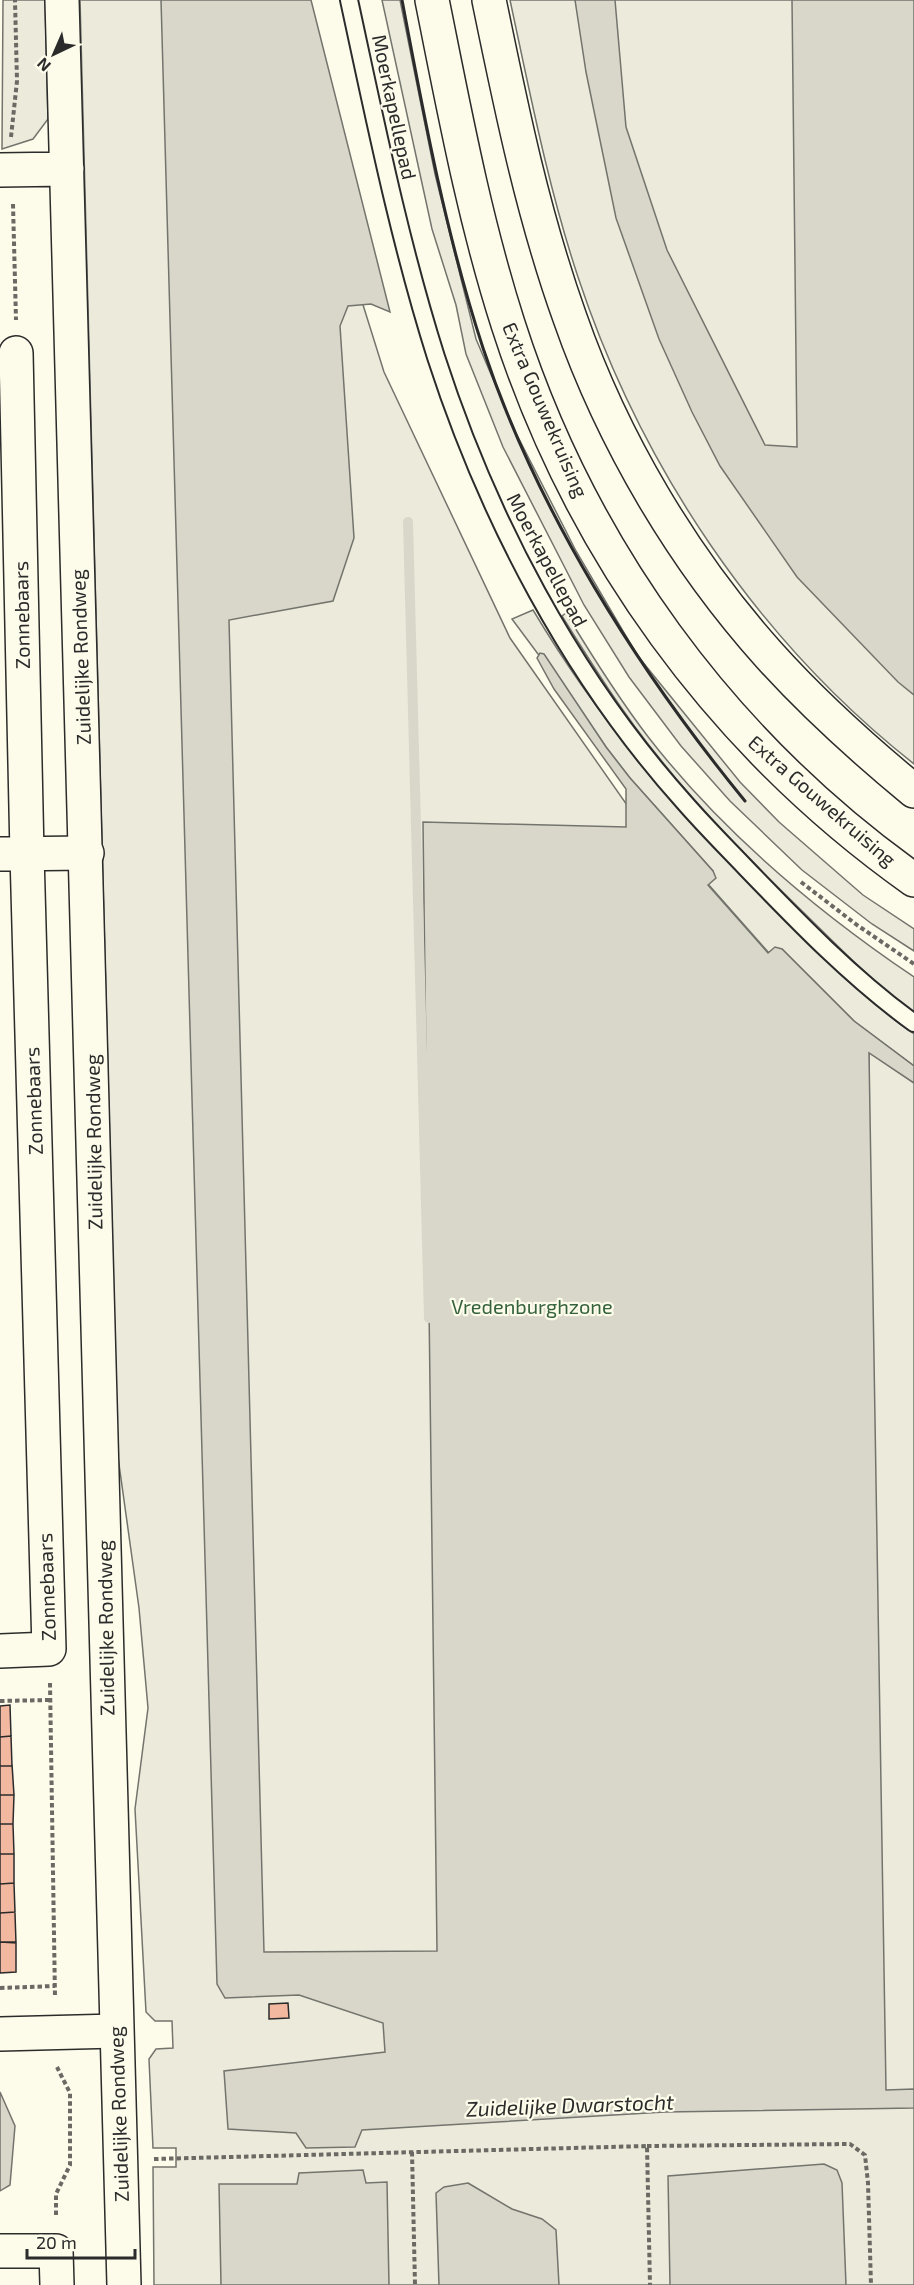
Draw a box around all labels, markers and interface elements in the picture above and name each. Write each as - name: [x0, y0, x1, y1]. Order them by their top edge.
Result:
- north arrow: [24, 24, 84, 84]
- street label: Moerkapellepad: [368, 32, 422, 182]
- text: N: [32, 54, 54, 76]
- street label: Extra Gouwekruising: [498, 318, 594, 501]
- street label: Moerkapellepad: [503, 489, 593, 630]
- street label: Zonnebaars: [8, 561, 34, 669]
- street label: Zuidelijke Rondweg: [65, 569, 95, 745]
- street label: Extra Gouwekruising: [744, 730, 901, 871]
- street label: Zonnebaars: [19, 1047, 47, 1156]
- street label: Zuidelijke Rondweg: [79, 1054, 107, 1230]
- park label: Vredenburghzone: [451, 1294, 613, 1318]
- street label: Zonnebaars: [32, 1533, 60, 1642]
- street label: Zuidelijke Rondweg: [91, 1540, 119, 1716]
- street label: Zuidelijke Rondweg: [103, 2026, 133, 2202]
- water label: Zuidelijke Dwarstocht: [465, 2088, 675, 2122]
- scale bar: [27, 2222, 135, 2260]
- text: 20 m: [36, 2231, 77, 2253]

